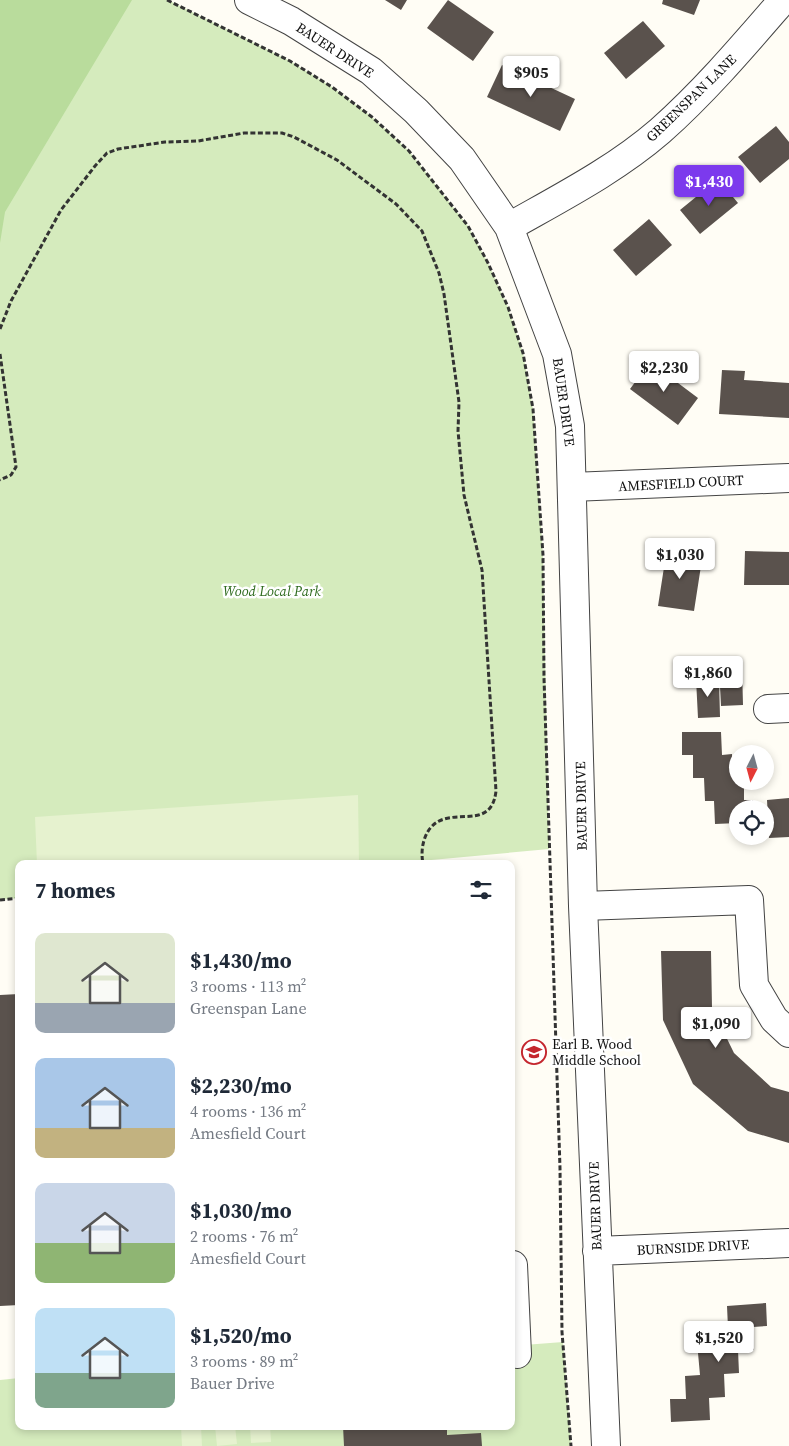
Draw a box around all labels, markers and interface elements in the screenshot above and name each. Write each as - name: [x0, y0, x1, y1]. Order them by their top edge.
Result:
- street label: BAUER DRIVE: [292, 17, 378, 83]
- street label: GREENSPAN LANE: [641, 50, 741, 146]
- pin: $905: [501, 56, 561, 98]
- text: $905: [514, 61, 548, 83]
- pin: $1,430: [668, 164, 750, 207]
- text: $1,430: [685, 170, 733, 192]
- pin: $2,230: [623, 350, 705, 393]
- street label: BAUER DRIVE: [548, 356, 580, 448]
- text: $2,230: [640, 356, 688, 378]
- street label: AMESFIELD COURT: [618, 470, 745, 496]
- pin: $1,030: [639, 538, 721, 580]
- text: $1,030: [656, 543, 704, 565]
- park label: Wood Local Park: [223, 581, 321, 601]
- pin: $1,860: [667, 656, 749, 698]
- text: $1,860: [684, 661, 732, 683]
- north arrow: [729, 745, 774, 790]
- map controls: [729, 745, 774, 845]
- street label: BAUER DRIVE: [570, 761, 592, 851]
- button: locate: [729, 800, 774, 845]
- text: 7 homes: [35, 876, 115, 905]
- icon: filters: [467, 876, 495, 904]
- text: $1,430/mo: [190, 946, 292, 975]
- icon: home: [75, 953, 135, 1013]
- text: 3 rooms · 113 m²: [190, 975, 306, 997]
- text: Greenspan Lane: [190, 997, 307, 1019]
- pin: $1,090: [675, 1006, 757, 1049]
- text: $1,090: [692, 1012, 740, 1034]
- place label: Earl B. Wood Middle School: [552, 1034, 641, 1070]
- school or university icon: Earl B. Wood Middle School: [521, 1039, 547, 1065]
- text: $2,230/mo: [190, 1071, 292, 1100]
- icon: home: [75, 1078, 135, 1138]
- text: 4 rooms · 136 m²: [190, 1100, 306, 1122]
- text: Amesfield Court: [190, 1122, 306, 1144]
- street label: BAUER DRIVE: [583, 1161, 607, 1251]
- text: $1,030/mo: [190, 1196, 292, 1225]
- icon: home: [75, 1203, 135, 1263]
- text: 2 rooms · 76 m²: [190, 1225, 298, 1247]
- street label: BURNSIDE DRIVE: [636, 1234, 750, 1260]
- text: Amesfield Court: [190, 1247, 306, 1269]
- pin: $1,520: [678, 1320, 760, 1363]
- text: $1,520/mo: [190, 1321, 292, 1350]
- text: $1,520: [695, 1326, 743, 1348]
- icon: home: [75, 1328, 135, 1388]
- text: 3 rooms · 89 m²: [190, 1350, 298, 1372]
- text: Bauer Drive: [190, 1372, 275, 1394]

